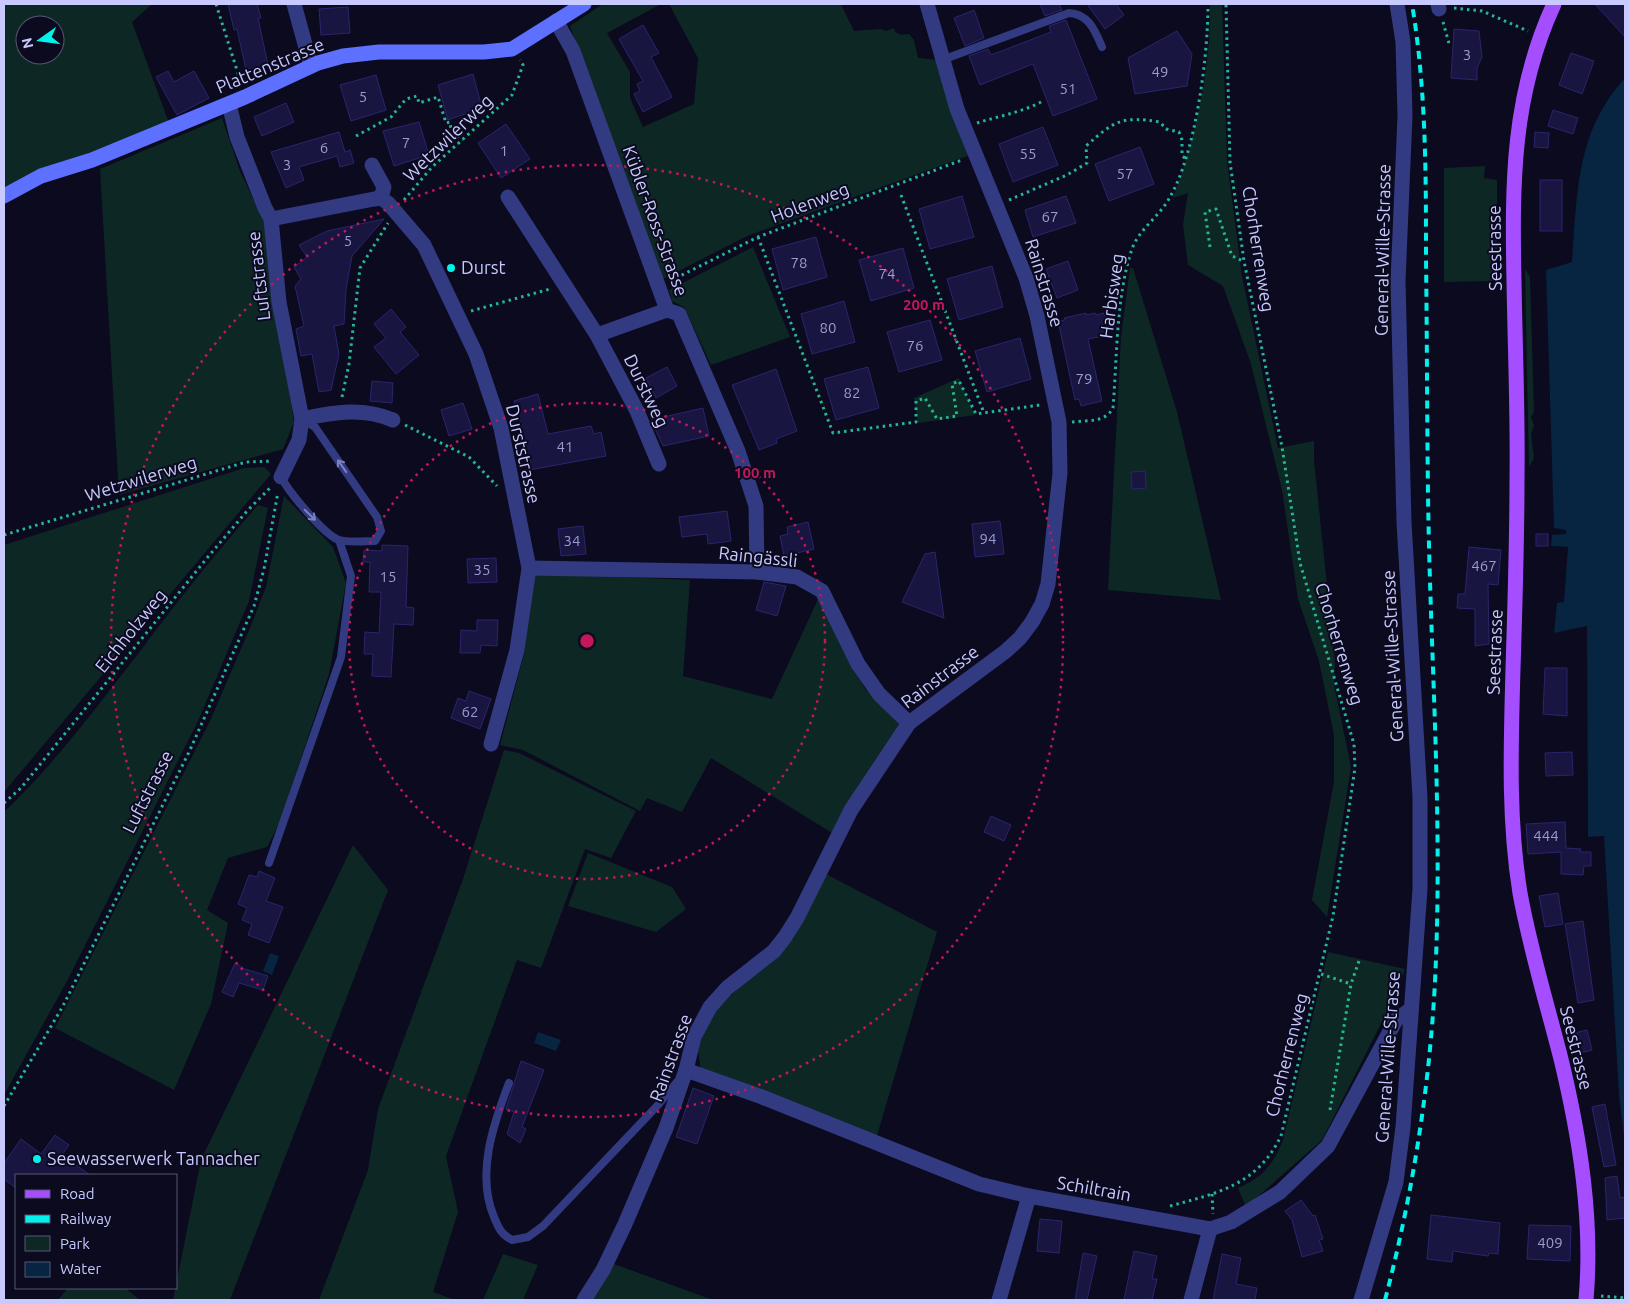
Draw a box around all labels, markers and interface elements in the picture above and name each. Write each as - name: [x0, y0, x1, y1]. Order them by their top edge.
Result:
- north arrow: [15, 15, 65, 65]
- street label: Plattenstrasse: [212, 33, 327, 97]
- text: N: [18, 36, 36, 50]
- house number: 3: [1463, 46, 1471, 63]
- house number: 49: [1152, 63, 1168, 80]
- house number: 51: [1060, 80, 1076, 97]
- house number: 5: [359, 88, 367, 105]
- street label: Wetzwilerweg: [399, 90, 496, 185]
- house number: 7: [402, 134, 410, 151]
- house number: 6: [320, 139, 328, 156]
- house number: 1: [500, 142, 508, 159]
- street label: Kübler-Ross-Strasse: [619, 143, 692, 299]
- house number: 55: [1020, 145, 1036, 162]
- house number: 3: [283, 156, 291, 173]
- street label: General-Wille-Strasse: [1370, 164, 1394, 336]
- house number: 57: [1117, 165, 1133, 182]
- street label: Holenweg: [768, 178, 852, 226]
- street label: Chorherrenweg: [1239, 185, 1279, 313]
- street label: Seestrasse: [1483, 205, 1505, 291]
- house number: 67: [1042, 208, 1058, 225]
- street label: Luftstrasse: [243, 230, 273, 322]
- house number: 5: [344, 232, 352, 249]
- street label: Rainstrasse: [1022, 236, 1068, 329]
- street label: Harbisweg: [1095, 252, 1127, 340]
- house number: 78: [791, 254, 807, 271]
- place label: Durst: [461, 257, 506, 277]
- marker: Durst: [445, 262, 457, 274]
- house number: 74: [879, 265, 895, 282]
- text: 200 m: [903, 296, 945, 313]
- house number: 80: [820, 319, 836, 336]
- house number: 76: [907, 337, 923, 354]
- street label: Durstweg: [621, 351, 673, 430]
- house number: 79: [1076, 370, 1092, 387]
- house number: 82: [844, 384, 860, 401]
- street label: Durststrasse: [503, 402, 545, 505]
- house number: 41: [557, 438, 573, 455]
- street label: Wetzwilerweg: [82, 452, 199, 505]
- one-way arrow: [337, 459, 347, 473]
- text: 100 m: [734, 464, 776, 481]
- one-way arrow: [304, 509, 317, 521]
- house number: 94: [980, 530, 996, 547]
- house number: 34: [564, 532, 580, 549]
- street label: Raingässli: [718, 542, 799, 570]
- house number: 467: [1471, 557, 1497, 574]
- house number: 35: [474, 561, 490, 578]
- house number: 15: [380, 568, 396, 585]
- street label: General-Wille-Strasse: [1378, 570, 1406, 743]
- street label: Chorherrenweg: [1312, 580, 1368, 707]
- street label: Eichholzweg: [91, 585, 170, 676]
- street label: Seestrasse: [1483, 609, 1505, 695]
- centre of rings: [578, 632, 596, 650]
- street label: Rainstrasse: [897, 641, 982, 712]
- house number: 62: [462, 703, 478, 720]
- street label: Luftstrasse: [118, 747, 176, 836]
- house number: 444: [1533, 827, 1559, 844]
- street label: General-Wille-Strasse: [1371, 970, 1403, 1143]
- street label: Chorherrenweg: [1261, 991, 1311, 1119]
- street label: Seestrasse: [1557, 1004, 1597, 1092]
- street label: Rainstrasse: [645, 1011, 695, 1104]
- place label: Seewasserwerk Tannacher: [47, 1148, 260, 1168]
- marker: Seewasserwerk Tannacher: [31, 1153, 43, 1165]
- street label: Schiltrain: [1056, 1172, 1133, 1204]
- legend: [15, 1174, 178, 1289]
- text: Road: [60, 1185, 95, 1202]
- text: Railway: [60, 1210, 111, 1227]
- house number: 409: [1537, 1234, 1563, 1251]
- text: Park: [60, 1235, 90, 1252]
- text: Water: [60, 1260, 101, 1277]

